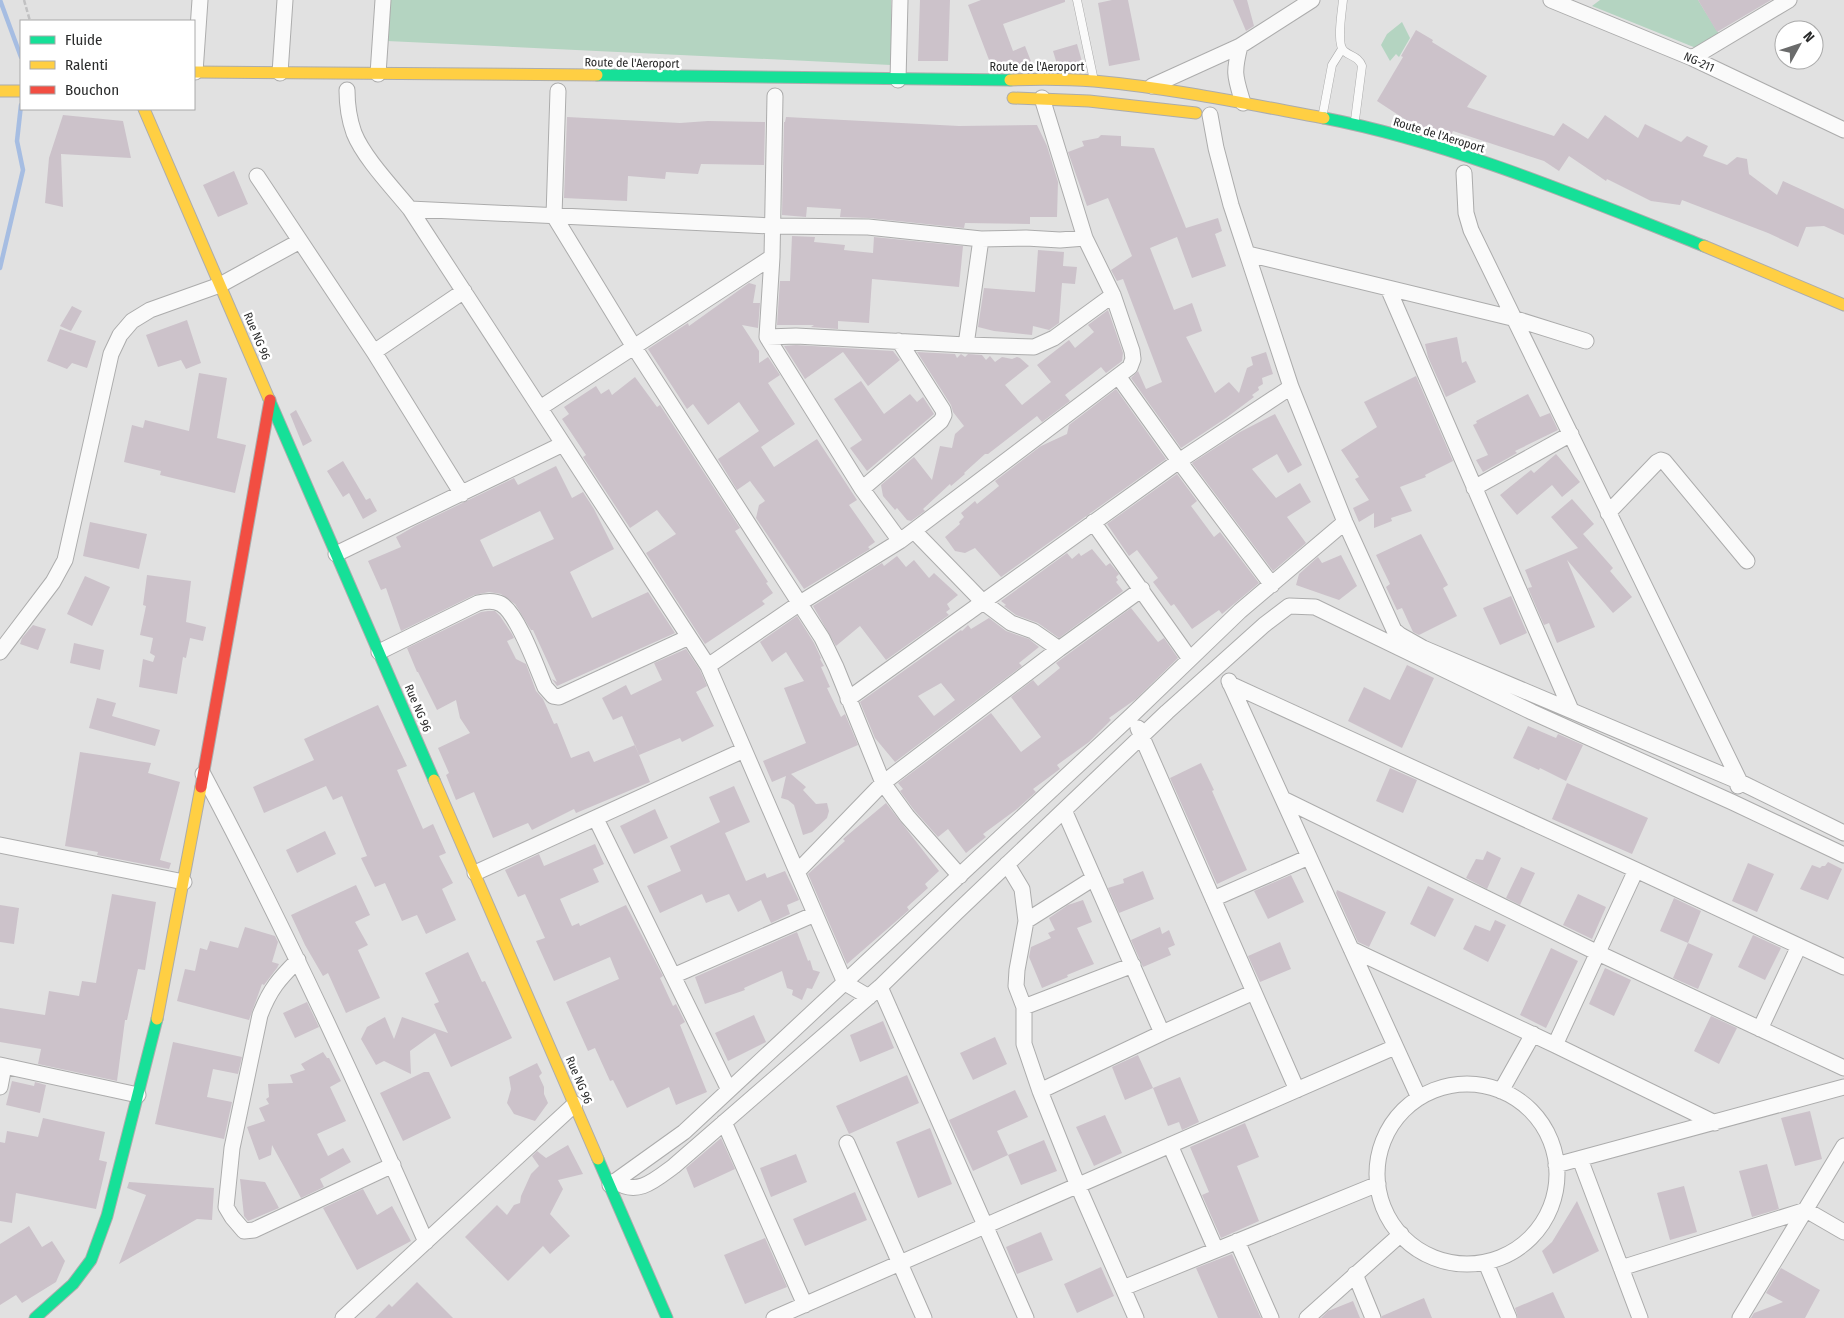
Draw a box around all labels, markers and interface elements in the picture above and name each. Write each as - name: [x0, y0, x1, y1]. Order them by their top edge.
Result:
- legend: [20, 20, 195, 110]
- north arrow: [1774, 20, 1824, 70]
- text: N: [1799, 28, 1818, 46]
- text: Fluide: [65, 31, 102, 49]
- street label: NG-211: [1682, 49, 1716, 75]
- street label: Route de l'Aeroport: [584, 55, 680, 71]
- text: Ralenti: [65, 56, 108, 74]
- street label: Route de l'Aeroport: [990, 60, 1085, 74]
- text: Bouchon: [65, 81, 119, 99]
- street label: Route de l'Aeroport: [1392, 114, 1486, 156]
- street label: Rue NG 96: [241, 310, 273, 362]
- street label: Rue NG 96: [402, 682, 434, 734]
- street label: Rue NG 96: [563, 1054, 595, 1106]

